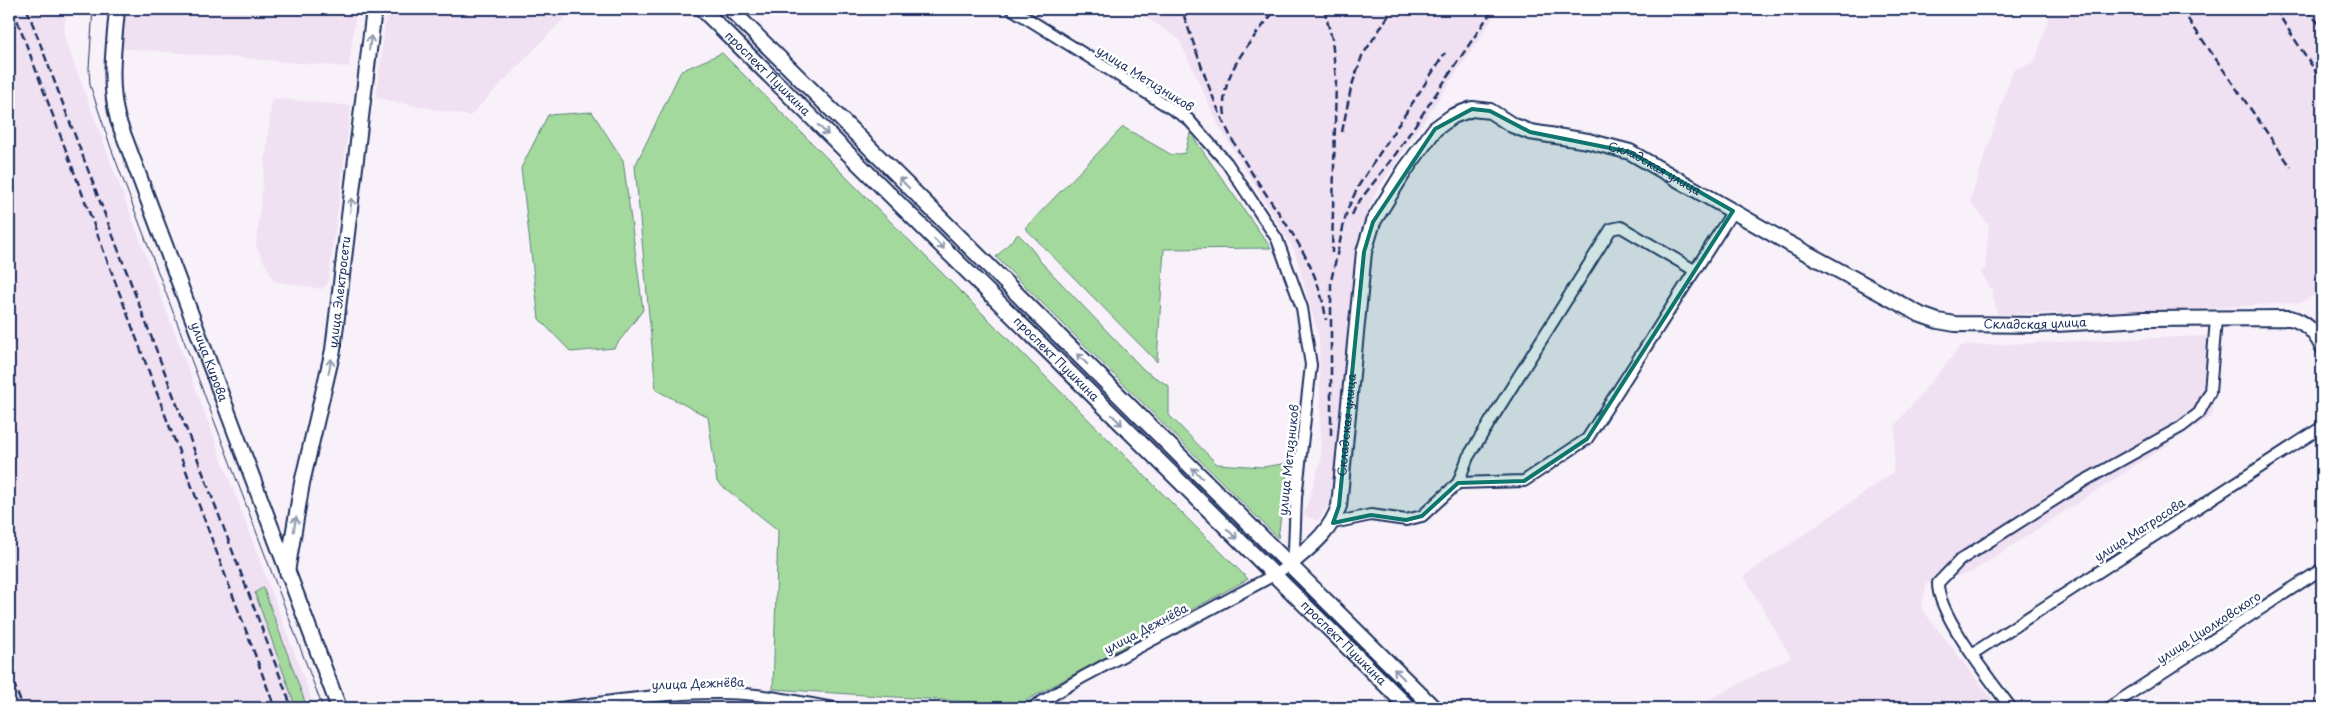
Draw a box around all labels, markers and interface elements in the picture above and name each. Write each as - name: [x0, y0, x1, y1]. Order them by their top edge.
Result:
- street label: проспект Пушкина: [721, 26, 815, 120]
- one-way arrow: [365, 36, 375, 52]
- street label: улица Метизников: [1093, 41, 1198, 115]
- one-way arrow: [817, 123, 829, 135]
- street label: Складская улица: [1606, 137, 1705, 199]
- one-way arrow: [898, 177, 910, 189]
- one-way arrow: [346, 197, 356, 213]
- street label: улица Электросети: [323, 235, 355, 349]
- one-way arrow: [933, 238, 945, 250]
- street label: проспект Пушкина: [1010, 312, 1104, 405]
- street label: Складская улица: [1984, 312, 2088, 333]
- street label: улица Кирова: [187, 319, 233, 404]
- one-way arrow: [1075, 353, 1088, 365]
- one-way arrow: [325, 358, 335, 374]
- street label: Складская улица: [1332, 372, 1360, 477]
- street label: улица Метизников: [1273, 403, 1303, 516]
- one-way arrow: [1111, 413, 1123, 426]
- one-way arrow: [1191, 467, 1203, 479]
- street label: улица Матросова: [2090, 493, 2189, 565]
- one-way arrow: [291, 517, 301, 533]
- one-way arrow: [1226, 528, 1239, 540]
- street label: улица Циолковского: [2153, 587, 2264, 668]
- street label: проспект Пушкина: [1297, 596, 1391, 689]
- street label: улица Дежнёва: [1100, 598, 1191, 658]
- one-way arrow: [1393, 668, 1406, 680]
- street label: улица Дежнёва: [651, 672, 745, 694]

